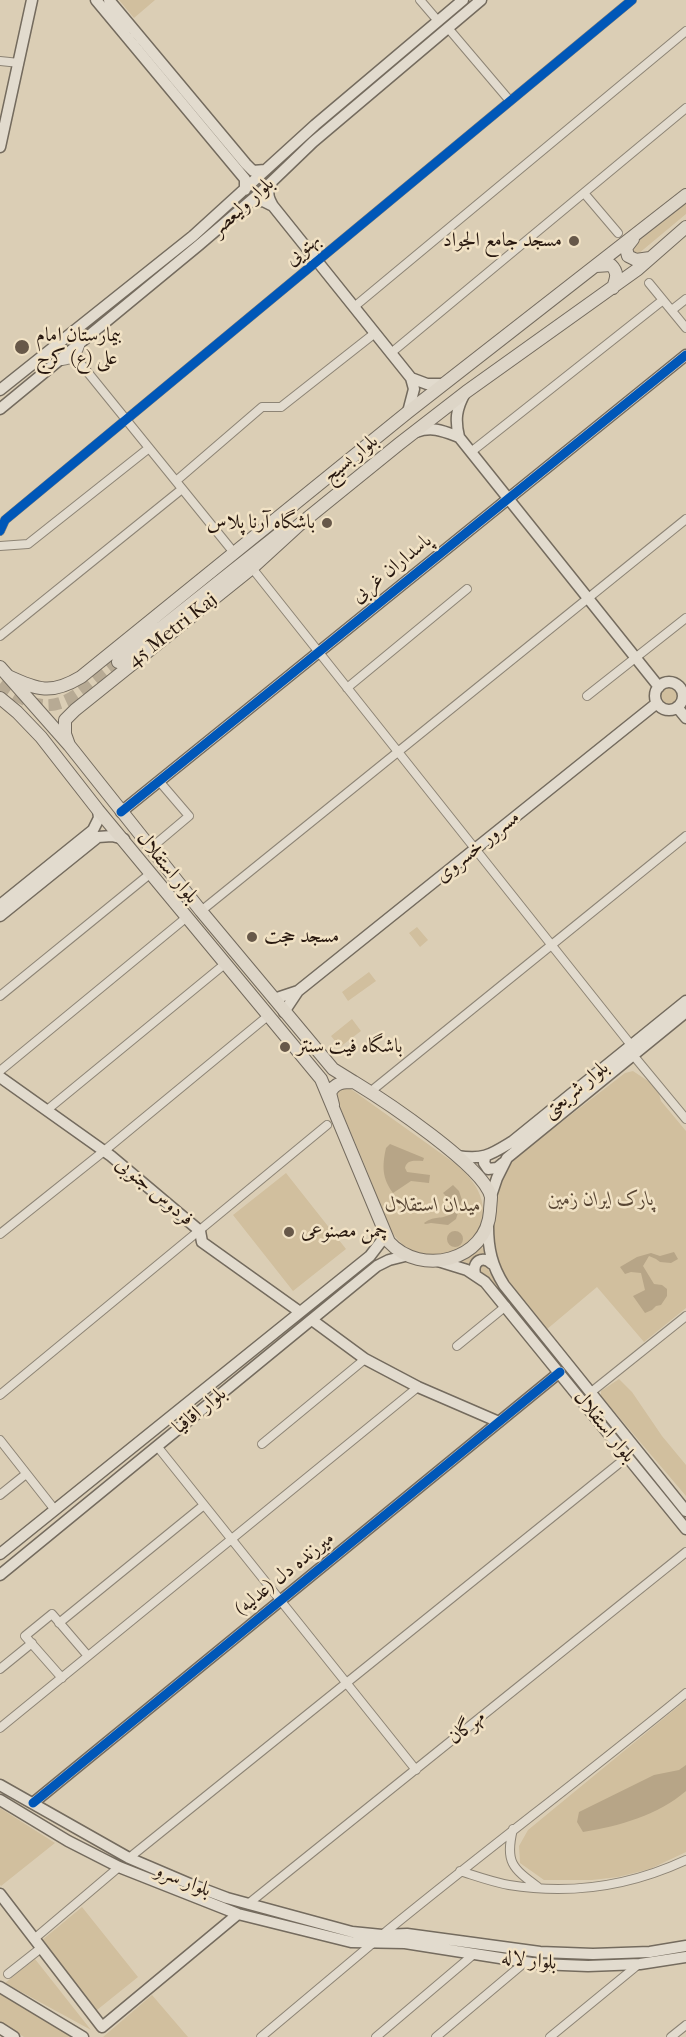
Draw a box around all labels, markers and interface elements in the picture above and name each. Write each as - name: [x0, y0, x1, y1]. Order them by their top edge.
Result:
- street label: بلوار ولیعصر: [206, 172, 280, 242]
- street label: بهتویی: [280, 228, 326, 272]
- place label: مسجد جامع الجواد: [443, 229, 562, 253]
- marker: مسجد جامع الجواد: [567, 234, 581, 248]
- place label: بیمارستان امام علی (ع) کرج: [36, 324, 121, 371]
- marker: بیمارستان امام علی (ع) کرج: [13, 338, 31, 356]
- street label: بلوار بسیج: [319, 430, 383, 488]
- place label: باشگاه آرنا پلاس: [207, 511, 315, 535]
- marker: باشگاه آرنا پلاس: [320, 516, 334, 530]
- street label: پاسداران غربی: [347, 529, 437, 609]
- street label: 45 Metri Kaj: [123, 589, 223, 673]
- street label: مسرور خسروی: [431, 806, 525, 888]
- street label: بلوار استقلال: [131, 827, 203, 909]
- place label: مسجد حجت: [264, 925, 339, 949]
- marker: مسجد حجت: [245, 930, 259, 944]
- place label: باشگاه فیت سنتر: [297, 1035, 403, 1059]
- marker: باشگاه فیت سنتر: [278, 1040, 292, 1054]
- street label: بلوار شریعتی: [538, 1056, 614, 1124]
- street label: فردوس جنوبی: [110, 1152, 198, 1232]
- park label: پارک ایران زمین: [548, 1188, 654, 1212]
- park label: میدان استقلال: [385, 1194, 481, 1218]
- place label: چمن مصنوعی: [301, 1220, 388, 1244]
- marker: چمن مصنوعی: [282, 1225, 296, 1239]
- street label: بلوار اقاقیا: [168, 1382, 232, 1440]
- street label: بلوار استقلال: [568, 1386, 640, 1468]
- street label: میرزنده دل (عدلیه): [230, 1527, 340, 1621]
- street label: مهرگان: [443, 1706, 491, 1750]
- street label: بلوار سرو: [152, 1859, 214, 1903]
- street label: بلوار لاله: [500, 1946, 558, 1976]

